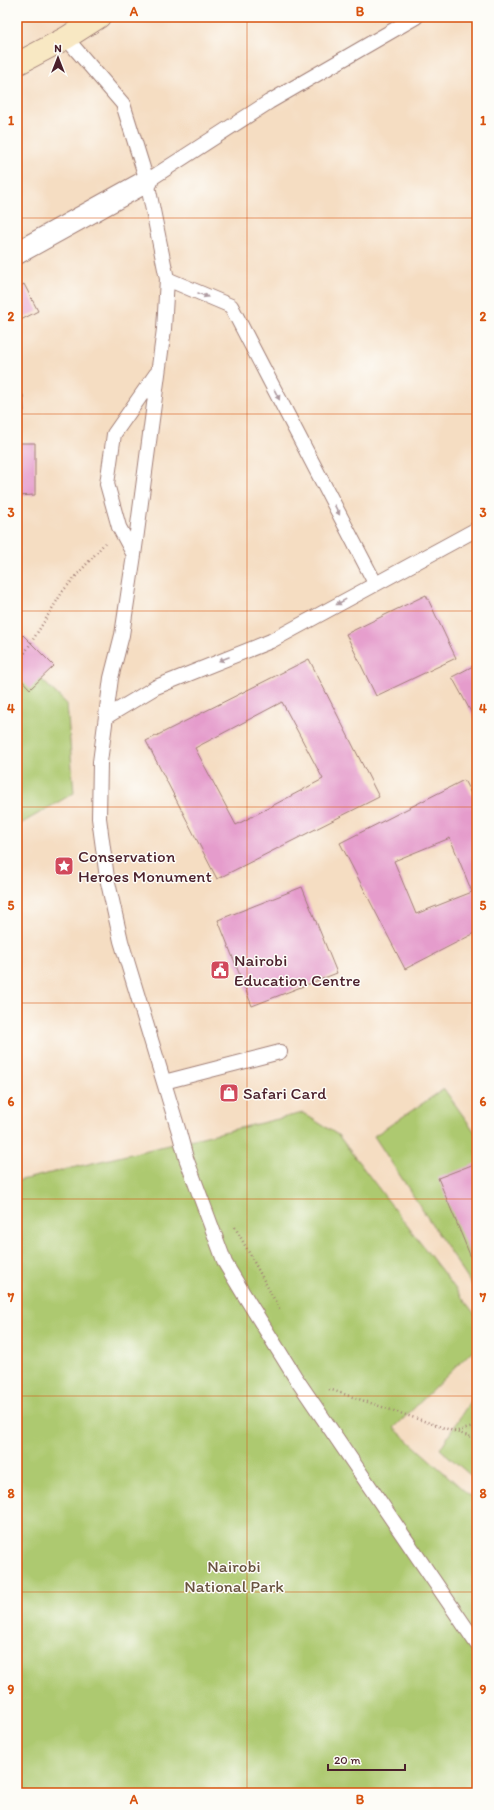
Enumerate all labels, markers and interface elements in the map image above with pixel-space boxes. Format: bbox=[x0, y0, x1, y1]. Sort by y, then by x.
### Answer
text: A bbox=[129, 4, 139, 19]
text: B bbox=[356, 4, 365, 19]
north arrow bbox=[38, 38, 78, 78]
text: N bbox=[54, 42, 62, 55]
text: 1 bbox=[8, 113, 14, 128]
text: 1 bbox=[480, 113, 486, 128]
one-way arrow bbox=[197, 292, 209, 298]
text: 2 bbox=[8, 309, 15, 324]
text: 2 bbox=[480, 309, 487, 324]
one-way arrow bbox=[274, 389, 280, 400]
one-way arrow bbox=[334, 504, 340, 516]
text: 3 bbox=[7, 505, 15, 520]
text: 3 bbox=[479, 505, 487, 520]
one-way arrow bbox=[335, 599, 347, 605]
one-way arrow bbox=[219, 656, 230, 662]
text: 4 bbox=[7, 701, 15, 716]
text: 4 bbox=[479, 701, 487, 716]
place label: Conservation Heroes Monument bbox=[78, 846, 212, 886]
place icon: Conservation Heroes Monument bbox=[53, 855, 75, 877]
text: 5 bbox=[8, 898, 15, 913]
text: 5 bbox=[480, 898, 487, 913]
place label: Nairobi Education Centre bbox=[234, 950, 361, 990]
public building icon: Nairobi Education Centre bbox=[209, 959, 231, 981]
shop icon: Safari Card bbox=[218, 1082, 240, 1104]
place label: Safari Card bbox=[243, 1083, 327, 1103]
text: 6 bbox=[8, 1094, 15, 1109]
text: 6 bbox=[480, 1094, 487, 1109]
text: 7 bbox=[7, 1290, 15, 1305]
text: 7 bbox=[479, 1290, 487, 1305]
text: 8 bbox=[7, 1486, 15, 1501]
text: 8 bbox=[479, 1486, 487, 1501]
park label: Nairobi National Park bbox=[184, 1556, 284, 1596]
text: 9 bbox=[8, 1682, 15, 1697]
text: 9 bbox=[480, 1682, 487, 1697]
scale bar bbox=[328, 1746, 405, 1772]
text: 20 m bbox=[334, 1753, 361, 1767]
text: A bbox=[129, 1792, 139, 1807]
text: B bbox=[356, 1792, 365, 1807]

